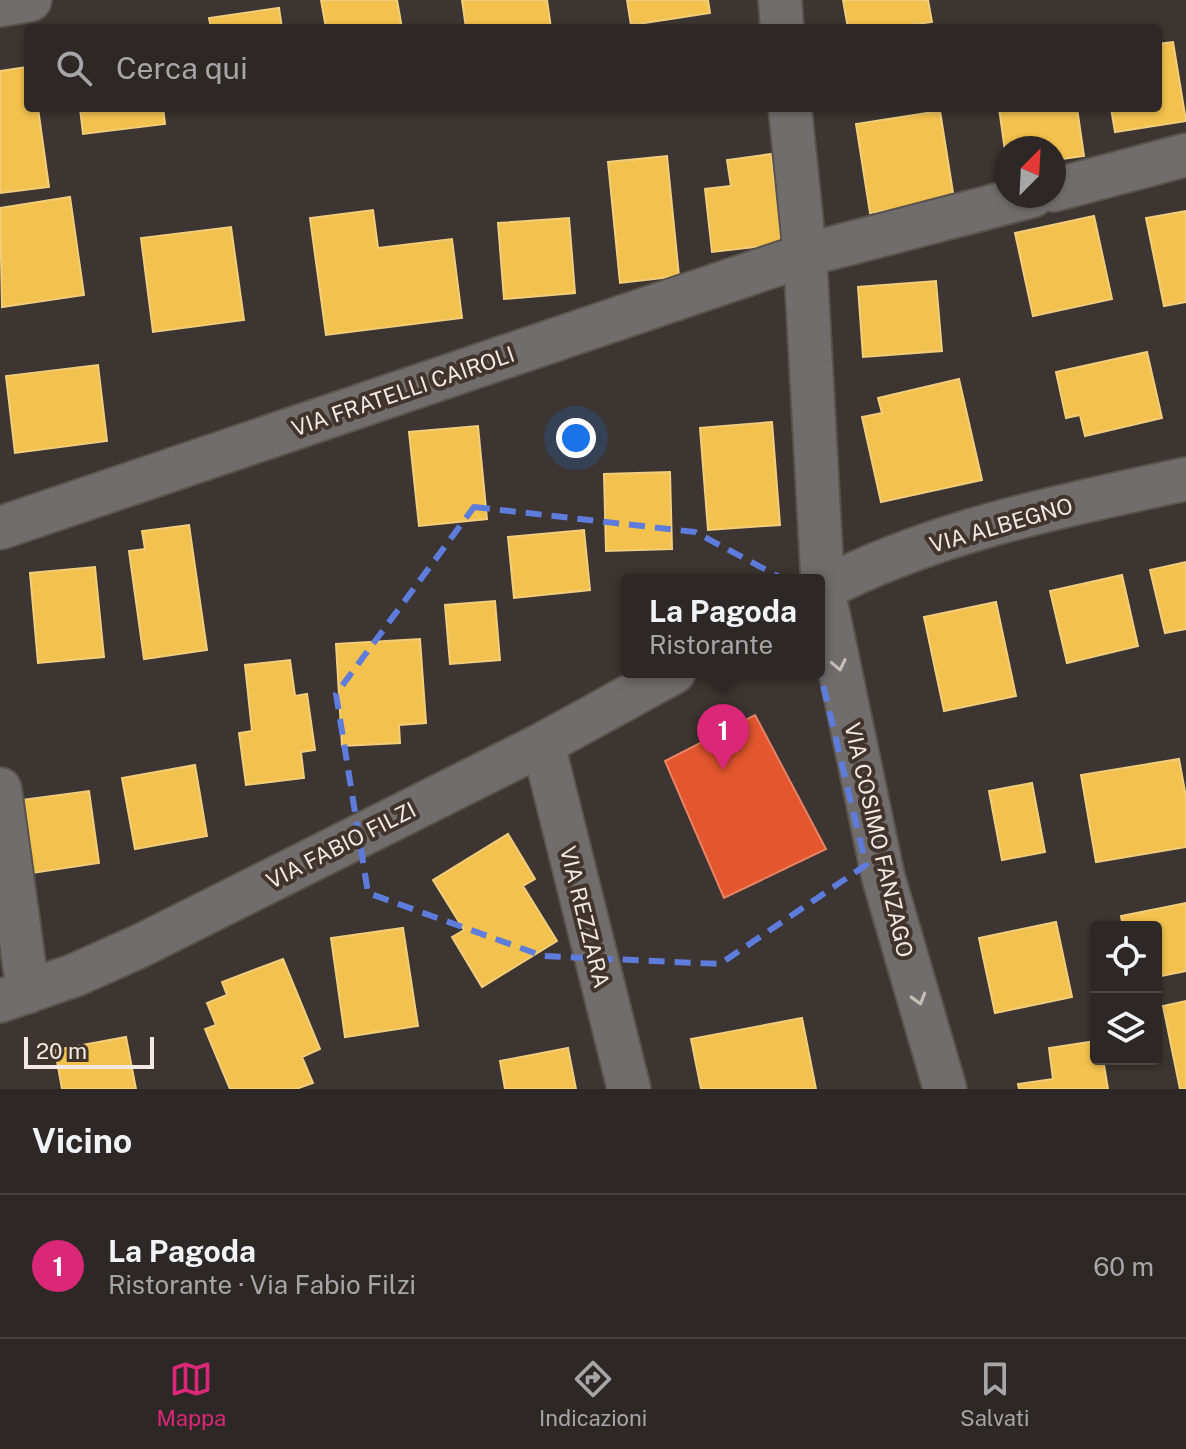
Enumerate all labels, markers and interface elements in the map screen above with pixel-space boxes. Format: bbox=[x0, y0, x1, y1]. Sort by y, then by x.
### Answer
search box bbox=[24, 24, 1162, 112]
icon: search bbox=[52, 46, 96, 90]
text: Cerca qui bbox=[116, 50, 248, 86]
north arrow bbox=[994, 136, 1066, 208]
street label: VIA FRATELLI CAIROLI bbox=[288, 341, 518, 441]
your location bbox=[556, 418, 596, 458]
street label: VIA ALBEGNO bbox=[926, 492, 1076, 558]
popup bbox=[621, 574, 825, 678]
text: La Pagoda bbox=[649, 593, 797, 629]
text: Ristorante bbox=[649, 629, 773, 660]
one-way arrow bbox=[829, 658, 846, 672]
pin: 1 bbox=[697, 704, 749, 770]
street label: VIA COSIMO FANZAGO bbox=[839, 720, 919, 960]
street label: VIA FABIO FILZI bbox=[262, 796, 420, 894]
street label: VIA REZZARA bbox=[555, 843, 615, 991]
map controls bbox=[1090, 921, 1162, 1065]
button: locate bbox=[1090, 921, 1162, 993]
one-way arrow bbox=[910, 992, 926, 1006]
button: layers bbox=[1090, 993, 1162, 1065]
scale bar bbox=[24, 1033, 154, 1069]
text: 20 m bbox=[36, 1038, 87, 1064]
text: Vicino bbox=[32, 1121, 132, 1161]
text: La Pagoda bbox=[108, 1233, 256, 1269]
text: 1 bbox=[52, 1251, 64, 1282]
text: 60 m bbox=[1093, 1251, 1154, 1282]
text: Ristorante · Via Fabio Filzi bbox=[108, 1269, 416, 1300]
tab: Mappa bbox=[156, 1357, 226, 1431]
tab: Indicazioni bbox=[539, 1357, 647, 1431]
tab: Salvati bbox=[960, 1357, 1030, 1431]

